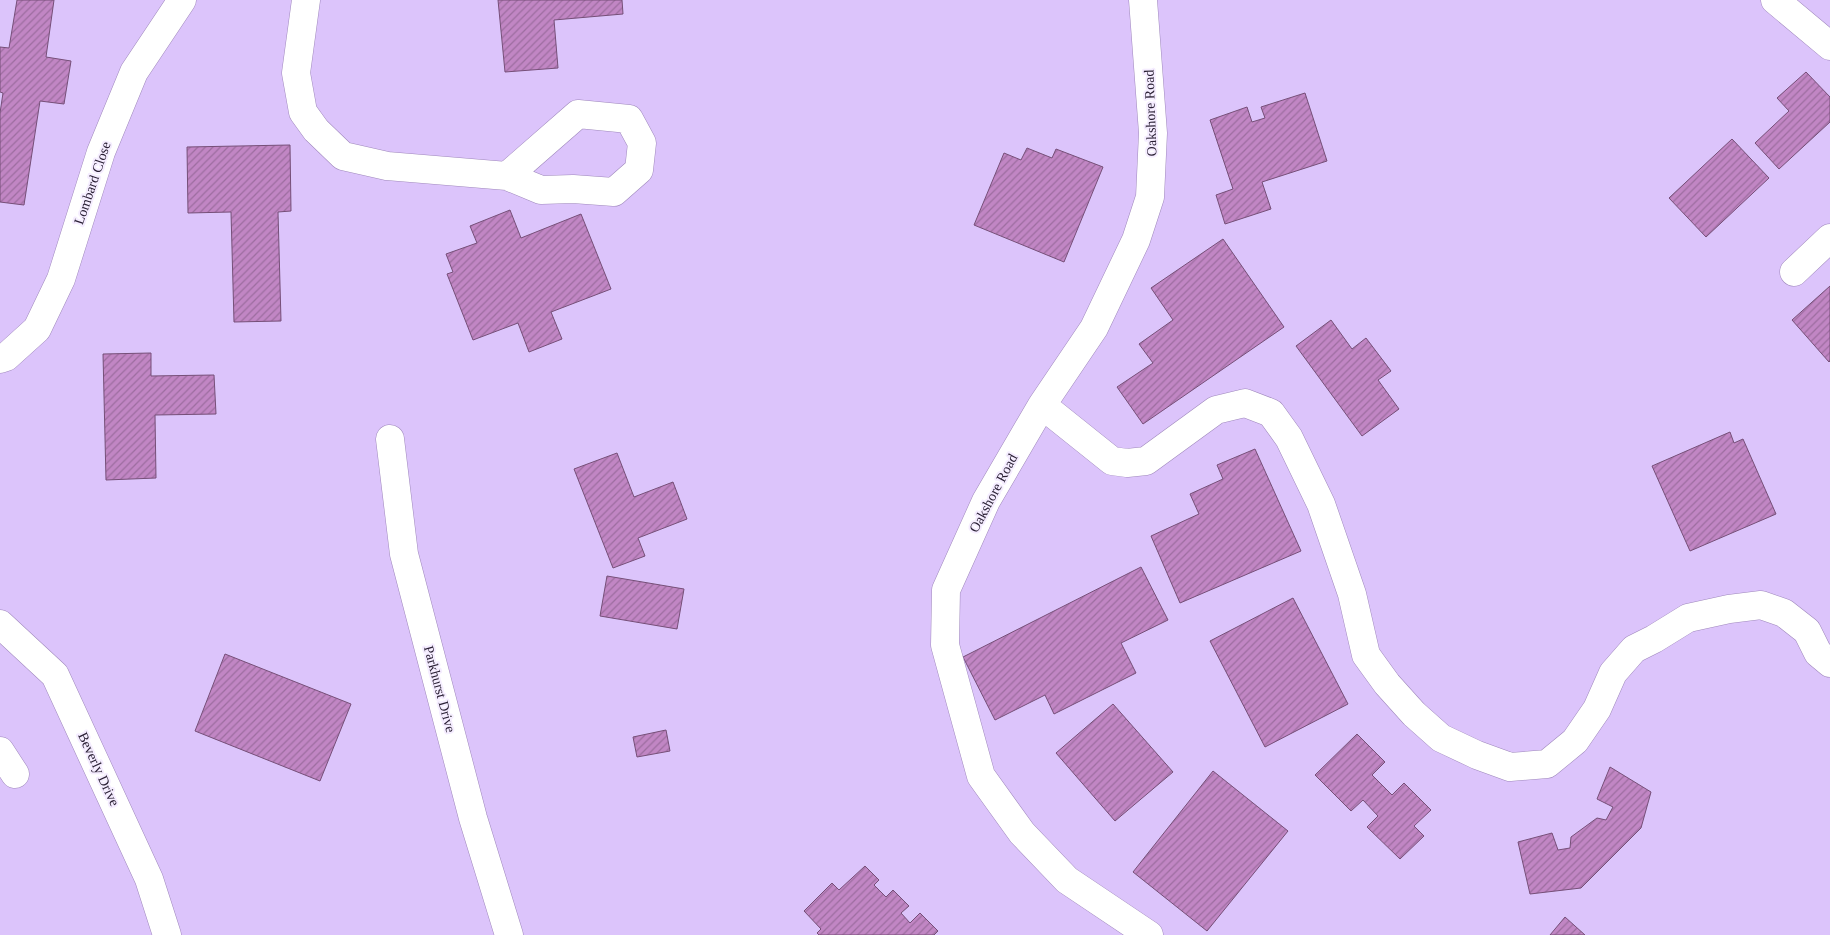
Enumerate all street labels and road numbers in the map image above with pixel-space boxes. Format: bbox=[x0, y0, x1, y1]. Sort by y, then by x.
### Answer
street label: Oakshore Road bbox=[1141, 69, 1160, 157]
street label: Lombard Close bbox=[71, 140, 114, 227]
street label: Oakshore Road bbox=[966, 451, 1020, 535]
street label: Parkhurst Drive bbox=[421, 644, 458, 734]
street label: Beverly Drive bbox=[75, 730, 122, 808]

